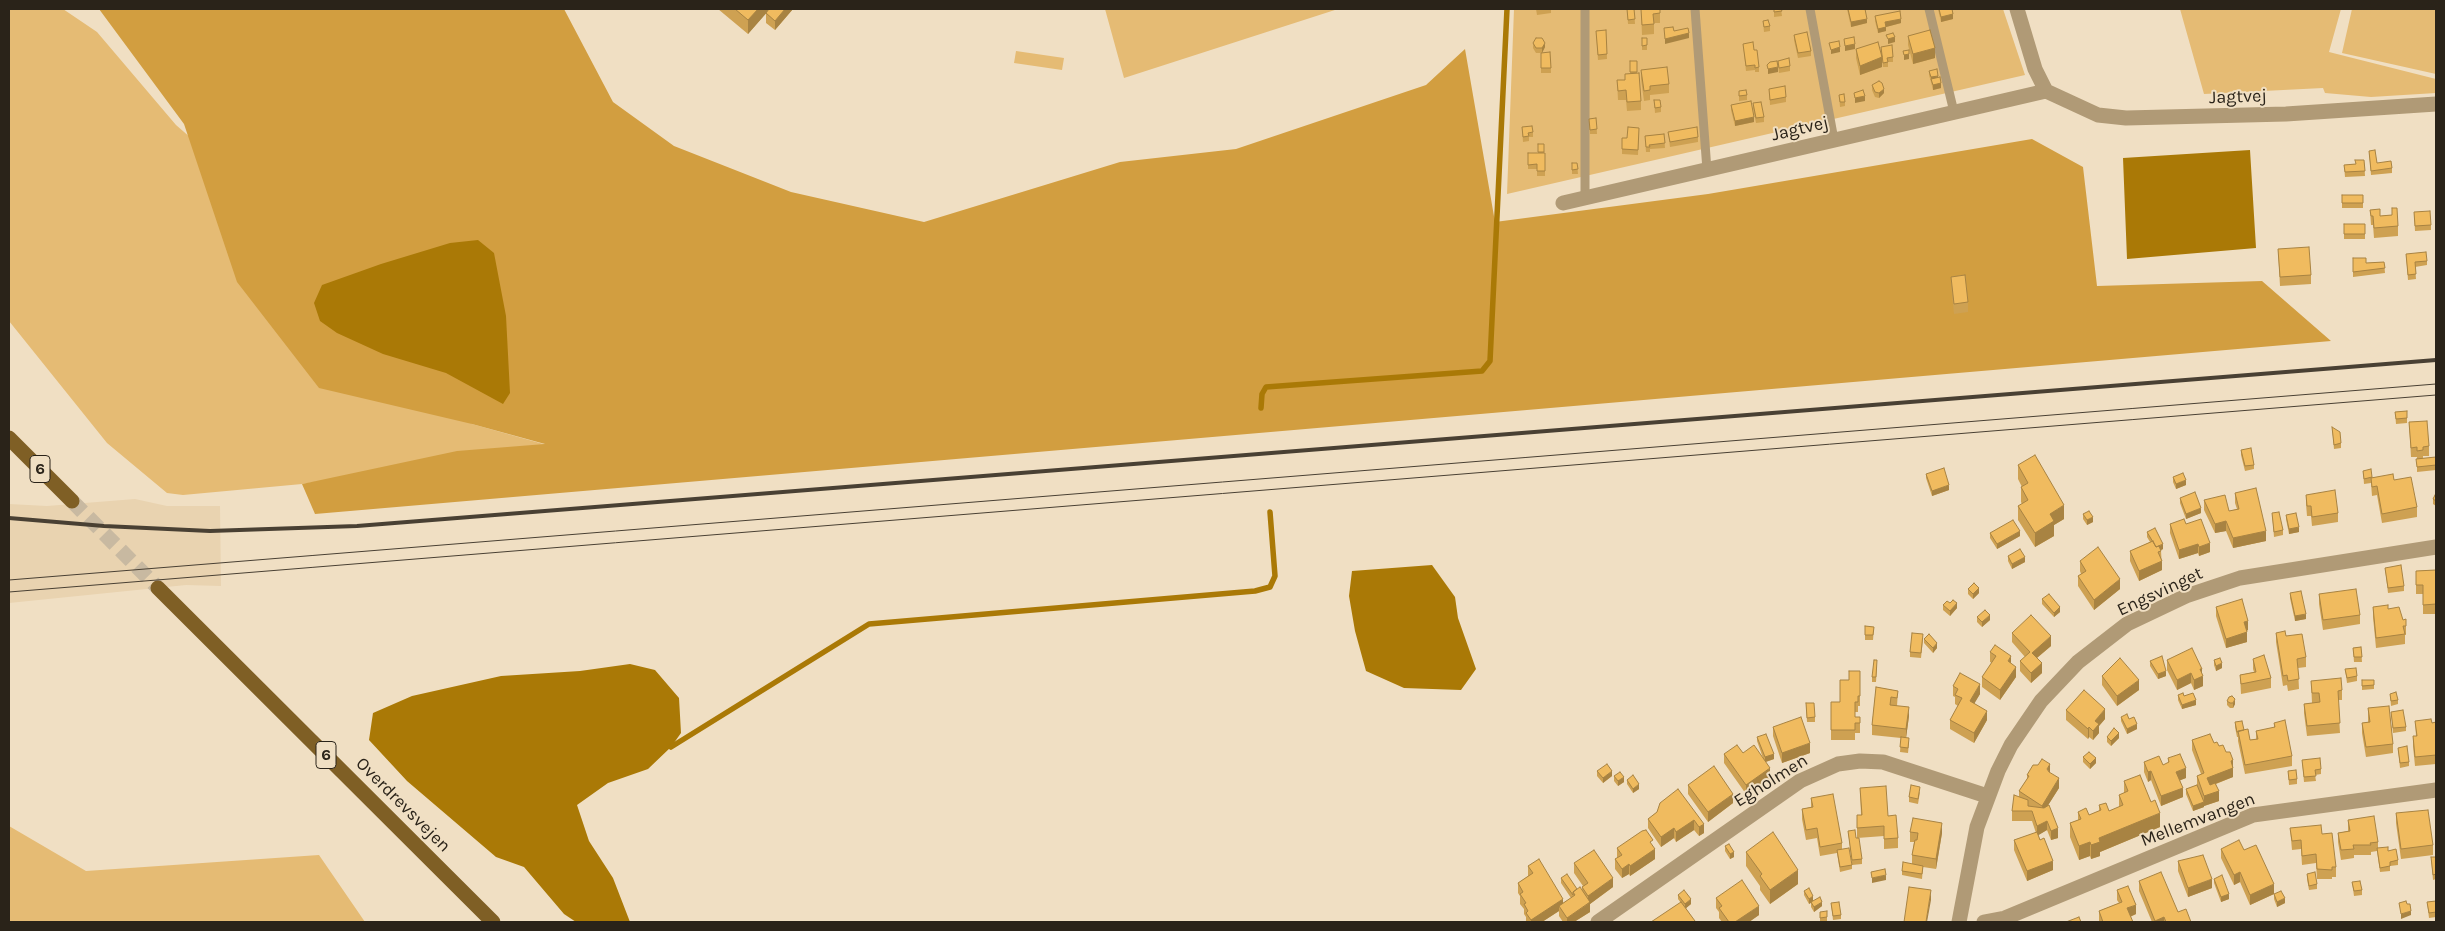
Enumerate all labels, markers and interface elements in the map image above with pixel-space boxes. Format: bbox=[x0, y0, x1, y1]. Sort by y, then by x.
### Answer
street label: Jagtvej bbox=[2209, 85, 2267, 109]
street label: Jagtvej bbox=[1769, 112, 1831, 146]
road number: 6 bbox=[30, 456, 50, 482]
street label: Engsvinget bbox=[2114, 563, 2206, 621]
road number: 6 bbox=[316, 742, 336, 768]
street label: Egholmen bbox=[1730, 750, 1812, 812]
street label: Overdrevsvejen bbox=[351, 753, 455, 857]
street label: Mellemvangen bbox=[2138, 788, 2258, 852]

